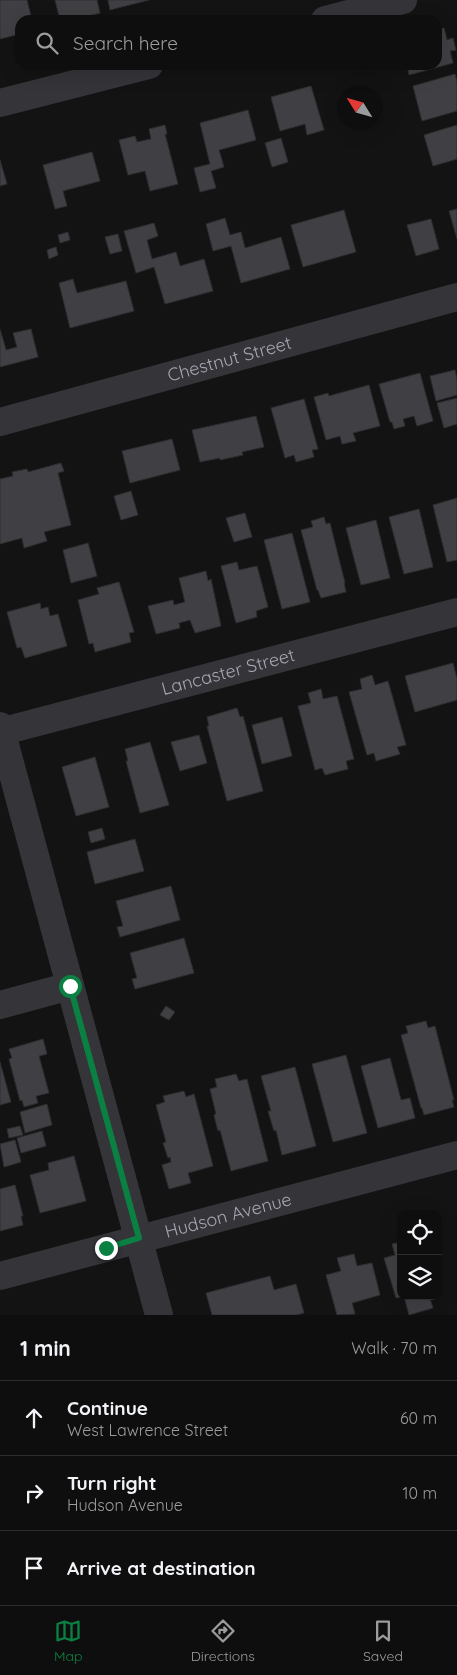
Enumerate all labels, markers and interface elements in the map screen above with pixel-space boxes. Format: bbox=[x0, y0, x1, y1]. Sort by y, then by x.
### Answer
search box bbox=[15, 15, 442, 70]
icon: search bbox=[33, 29, 61, 57]
text: Search here bbox=[73, 31, 178, 55]
north arrow bbox=[337, 85, 382, 130]
street label: Chestnut Street bbox=[165, 331, 294, 387]
street label: Lancaster Street bbox=[159, 643, 297, 700]
route start bbox=[59, 975, 82, 998]
street label: Hudson Avenue bbox=[162, 1187, 294, 1243]
map controls bbox=[397, 1210, 442, 1300]
button: locate bbox=[397, 1210, 442, 1255]
route end bbox=[95, 1237, 118, 1260]
button: layers bbox=[397, 1255, 442, 1300]
text: 1 min bbox=[20, 1335, 71, 1361]
text: Walk · 70 m bbox=[351, 1338, 437, 1358]
text: Continue bbox=[67, 1396, 148, 1420]
icon: ahead bbox=[20, 1404, 48, 1432]
text: 60 m bbox=[400, 1408, 437, 1428]
text: West Lawrence Street bbox=[67, 1420, 228, 1440]
text: Turn right bbox=[67, 1471, 156, 1495]
icon: right bbox=[20, 1479, 48, 1507]
text: 10 m bbox=[403, 1483, 437, 1503]
text: Hudson Avenue bbox=[67, 1495, 183, 1515]
icon: arrive bbox=[20, 1554, 48, 1582]
text: Arrive at destination bbox=[67, 1556, 256, 1580]
tab: Map bbox=[54, 1617, 83, 1665]
tab: Directions bbox=[191, 1617, 255, 1665]
tab: Saved bbox=[363, 1617, 403, 1665]

